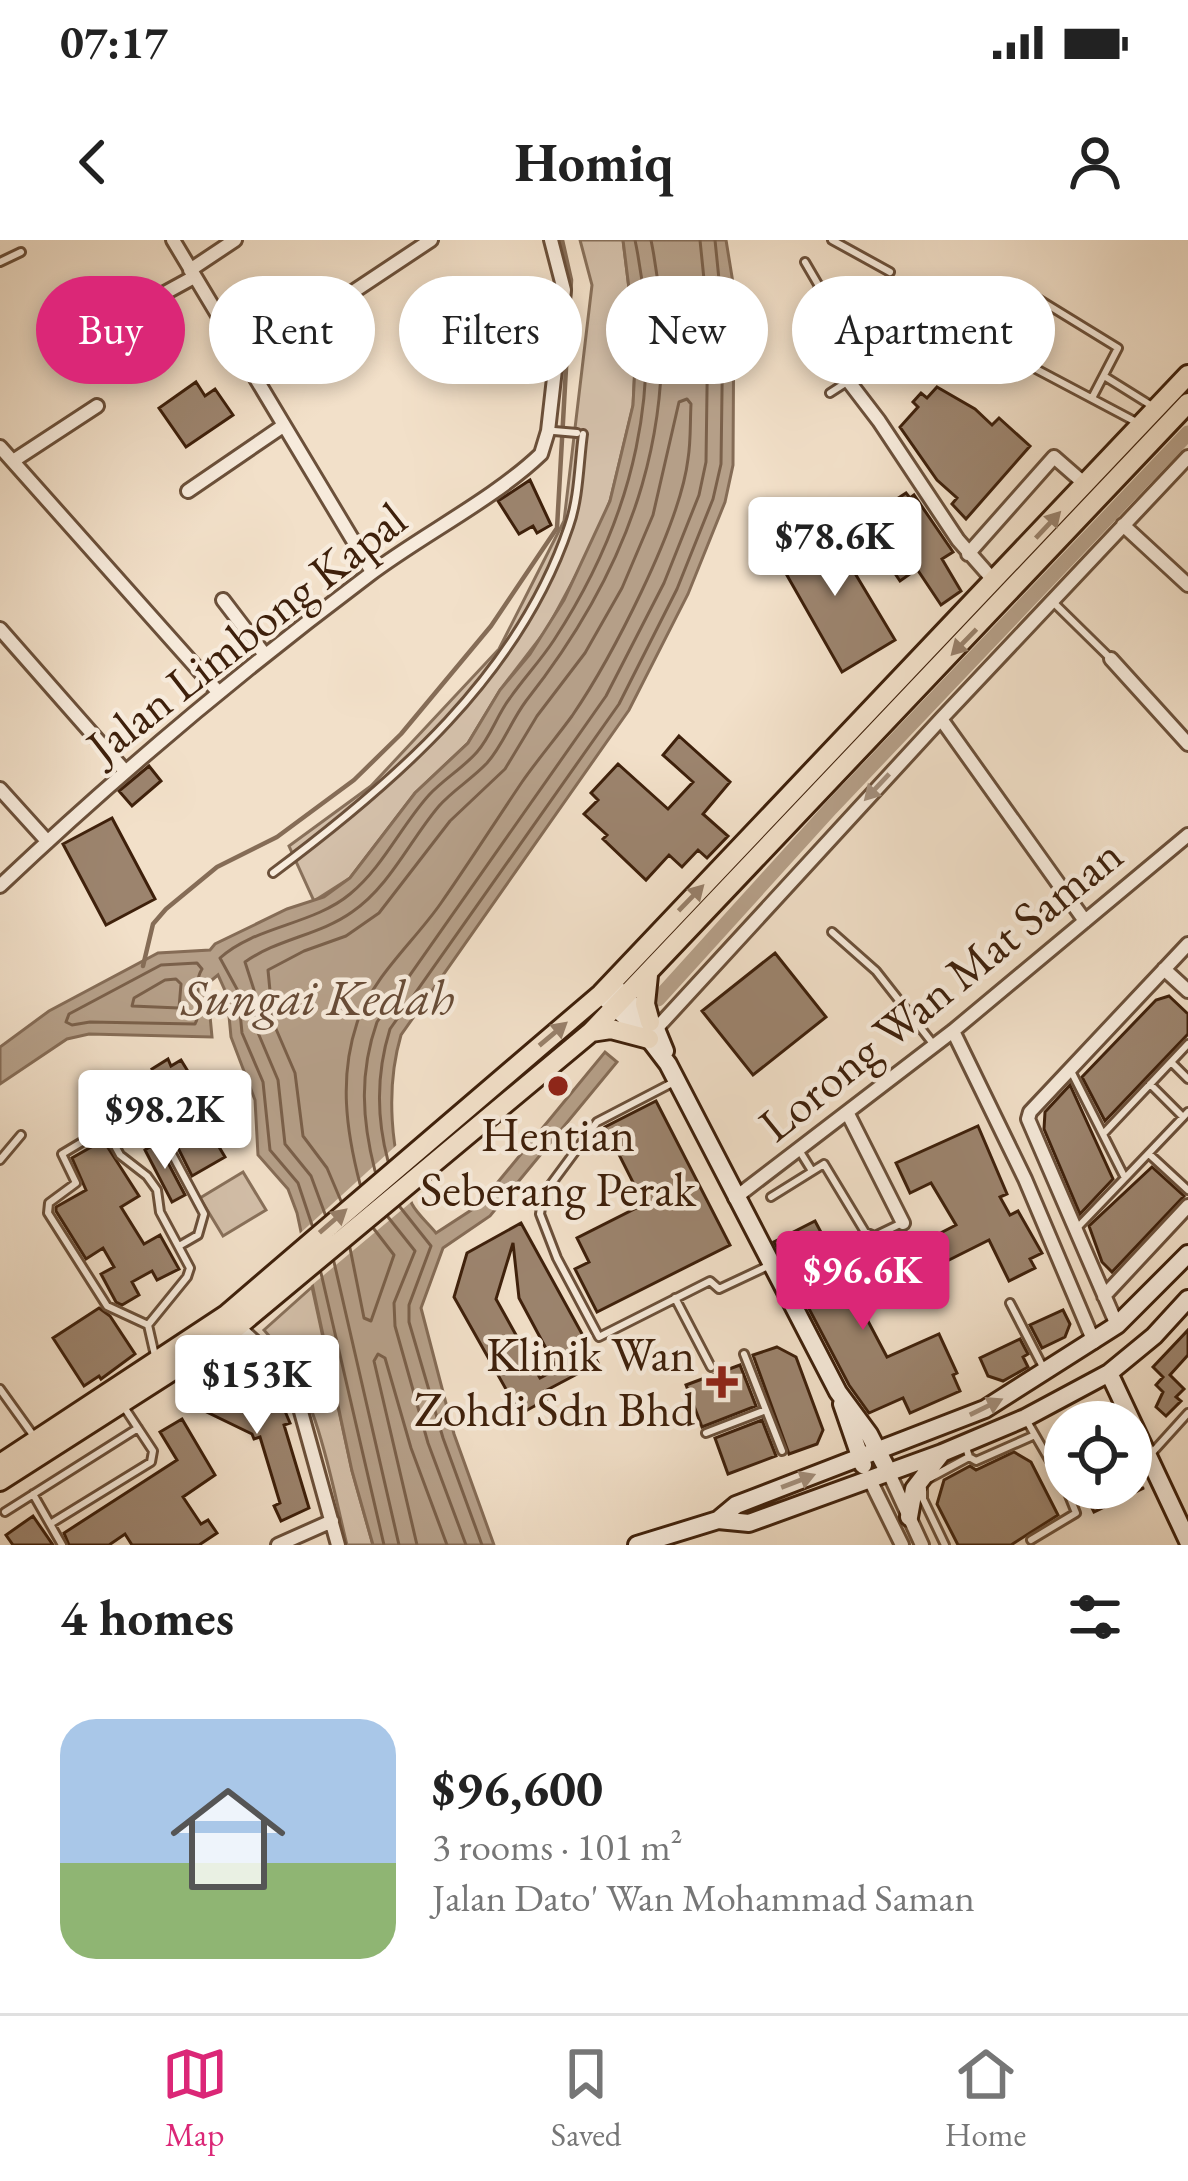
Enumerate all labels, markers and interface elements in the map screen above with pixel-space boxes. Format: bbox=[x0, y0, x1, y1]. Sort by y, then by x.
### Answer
text: 07:17 bbox=[60, 13, 168, 71]
text: Homiq bbox=[515, 127, 673, 197]
icon: back bbox=[60, 129, 126, 195]
icon: person bbox=[1062, 129, 1128, 195]
chip: Buy bbox=[36, 276, 185, 384]
chip: Rent bbox=[209, 276, 375, 384]
chip: Filters bbox=[399, 276, 582, 384]
chip: New bbox=[606, 276, 768, 384]
chip: Apartment bbox=[792, 276, 1055, 384]
street label: Jalan Limbong Kapal bbox=[70, 488, 418, 779]
pin: $78.6K bbox=[737, 497, 933, 599]
text: $78.6K bbox=[775, 510, 895, 561]
one-way arrow bbox=[1034, 511, 1061, 540]
one-way arrow bbox=[951, 627, 979, 656]
one-way arrow bbox=[864, 772, 892, 801]
street label: Lorong Wan Mat Saman bbox=[746, 823, 1134, 1155]
one-way arrow bbox=[677, 884, 705, 913]
water label: Sungai Kedah bbox=[180, 964, 455, 1030]
one-way arrow bbox=[537, 1022, 568, 1047]
pin: $98.2K bbox=[67, 1070, 263, 1172]
marker: Hentian Seberang Perak bbox=[545, 1073, 571, 1099]
text: $98.2K bbox=[105, 1083, 225, 1134]
place label: Hentian Seberang Perak bbox=[420, 1103, 696, 1220]
one-way arrow bbox=[318, 1208, 348, 1235]
pin: $96.6K bbox=[765, 1231, 961, 1333]
text: $96.6K bbox=[803, 1244, 923, 1295]
place label: Klinik Wan Zohdi Sdn Bhd bbox=[414, 1323, 696, 1440]
pin: $153K bbox=[173, 1335, 341, 1437]
text: $153K bbox=[202, 1348, 312, 1399]
marker: Klinik Wan Zohdi Sdn Bhd bbox=[706, 1366, 738, 1398]
one-way arrow bbox=[969, 1397, 1003, 1417]
map controls bbox=[1044, 1401, 1152, 1509]
button: locate bbox=[1044, 1401, 1152, 1509]
one-way arrow bbox=[780, 1471, 816, 1490]
text: 4 homes bbox=[60, 1584, 234, 1650]
icon: filters bbox=[1062, 1584, 1128, 1650]
text: $96,600 bbox=[432, 1755, 603, 1821]
icon: home bbox=[156, 1767, 300, 1911]
text: 3 rooms · 101 m² bbox=[432, 1821, 683, 1872]
text: Jalan Dato' Wan Mohammad Saman bbox=[432, 1872, 975, 1923]
tab: Map bbox=[162, 2041, 228, 2156]
tab: Saved bbox=[551, 2041, 622, 2156]
tab: Home bbox=[945, 2041, 1026, 2156]

